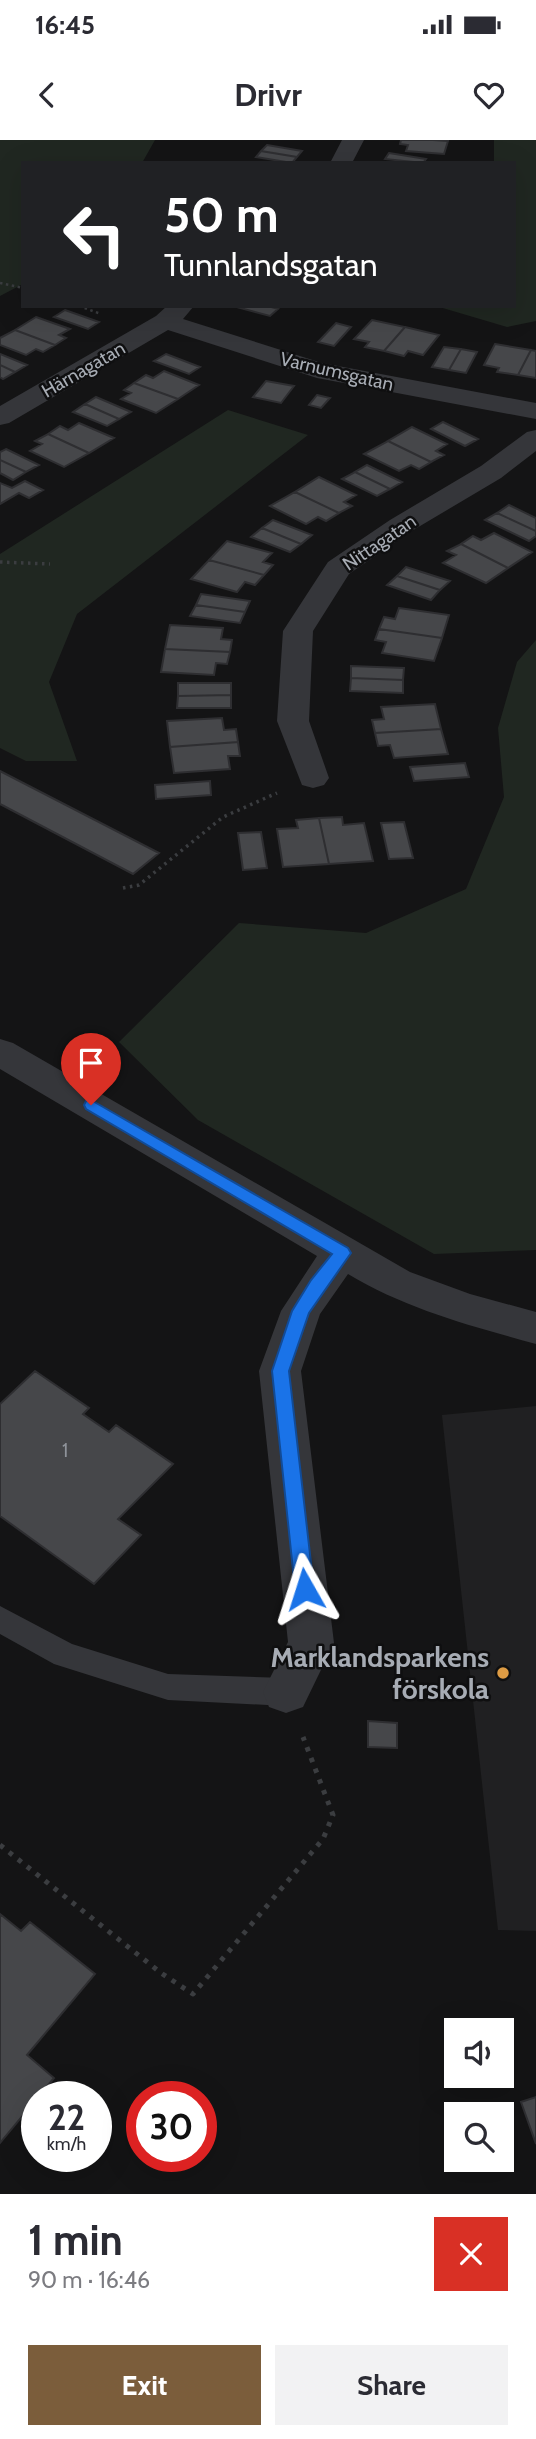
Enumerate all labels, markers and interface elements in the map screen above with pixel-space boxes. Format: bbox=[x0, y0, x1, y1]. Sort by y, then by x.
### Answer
text: 16:45 bbox=[35, 9, 95, 41]
text: Drivr bbox=[234, 75, 302, 114]
icon: back bbox=[28, 76, 66, 114]
icon: heart bbox=[470, 76, 508, 114]
text: 50 m bbox=[164, 185, 279, 244]
icon: left bbox=[49, 189, 140, 280]
text: Tunnlandsgatan bbox=[164, 245, 378, 284]
street label: Härnagatan bbox=[37, 336, 129, 403]
street label: Varnumsgatan bbox=[278, 347, 396, 396]
street label: Nittagatan bbox=[338, 509, 420, 575]
pin bbox=[61, 1033, 121, 1105]
icon: arrive bbox=[72, 1044, 110, 1082]
house number: 1 bbox=[62, 1439, 68, 1462]
position arrow bbox=[268, 1552, 342, 1626]
place label: Marklandsparkens förskola bbox=[271, 1640, 489, 1706]
marker: Marklandsparkens förskola bbox=[495, 1665, 511, 1681]
map controls bbox=[444, 2018, 514, 2172]
button: sound bbox=[444, 2018, 514, 2088]
speed limit sign: 30 bbox=[126, 2081, 217, 2172]
text: 22 bbox=[48, 2096, 85, 2139]
button: search bbox=[444, 2102, 514, 2172]
text: km/h bbox=[47, 2133, 86, 2155]
text: 1 min bbox=[28, 2214, 123, 2266]
button: close bbox=[434, 2217, 508, 2291]
text: 90 m · 16:46 bbox=[28, 2266, 150, 2294]
button: Exit bbox=[28, 2345, 261, 2425]
button: Share bbox=[275, 2345, 508, 2425]

